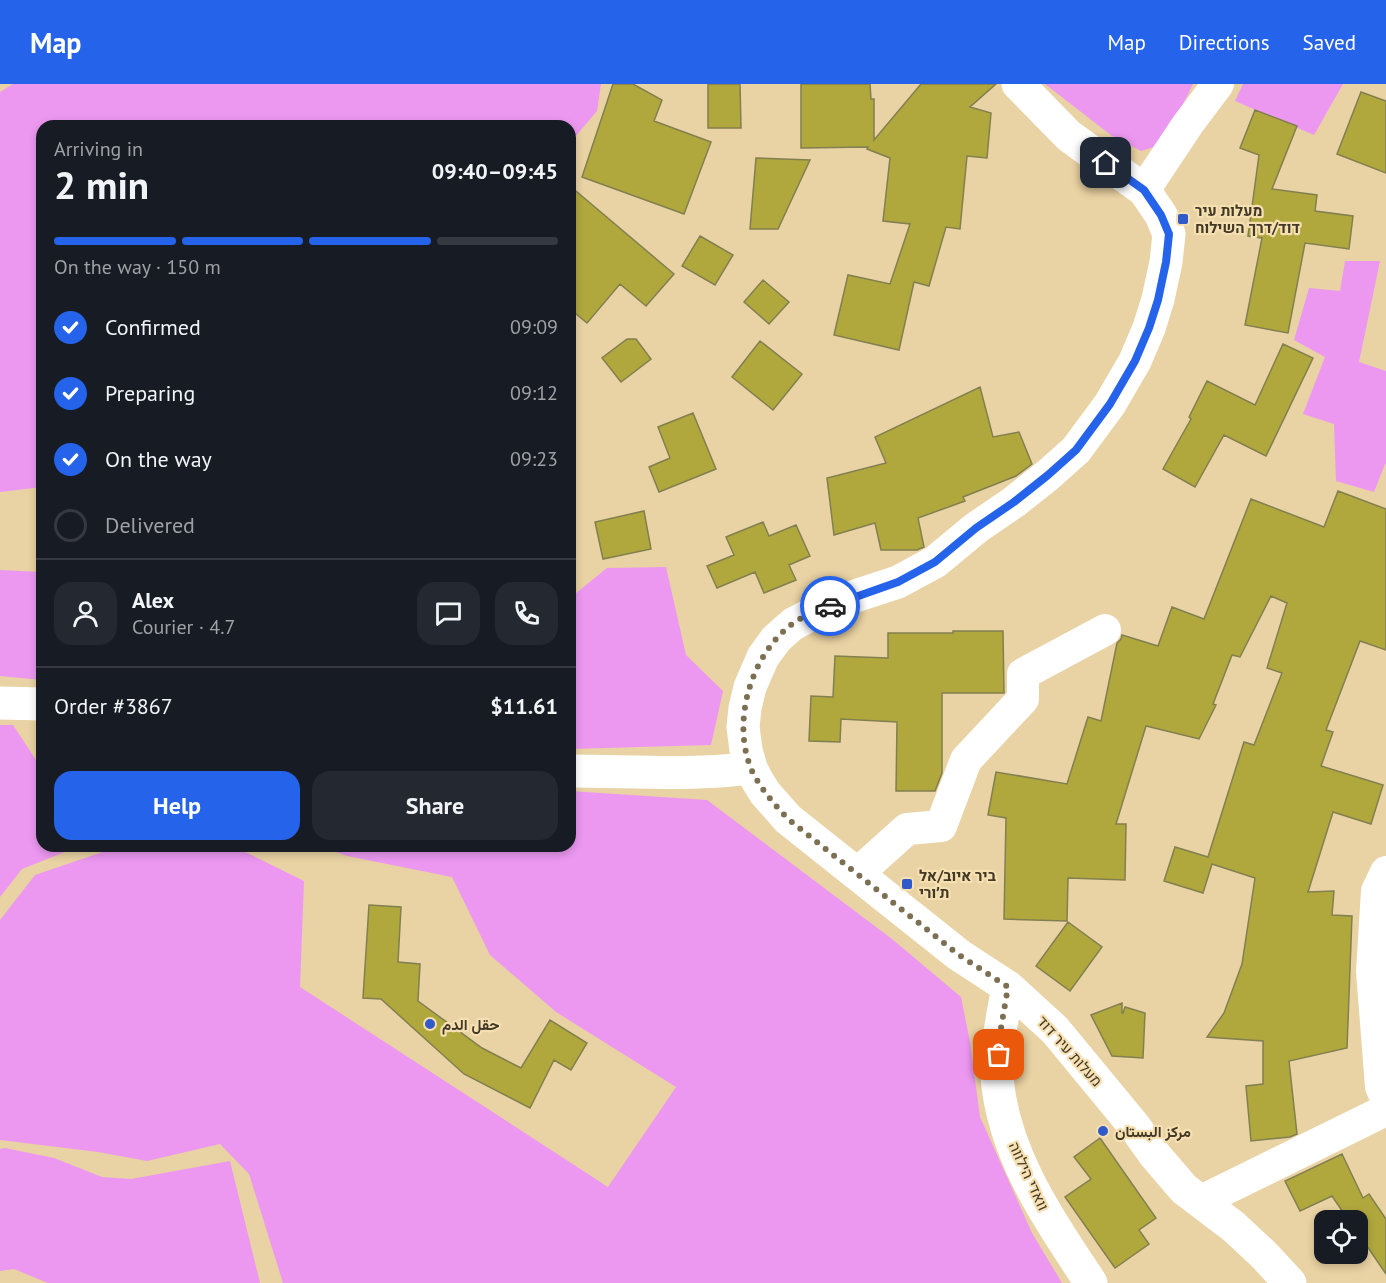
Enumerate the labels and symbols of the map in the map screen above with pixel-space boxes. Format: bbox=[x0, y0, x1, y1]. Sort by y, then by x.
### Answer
pin bbox=[1080, 137, 1131, 188]
place label: מעלות עיר דוד/דרך השילוח bbox=[1195, 201, 1300, 237]
marker: מעלות עיר דוד/דרך השילוח bbox=[1176, 212, 1190, 226]
courier bbox=[800, 576, 860, 636]
place label: ביר איוב/אל ת׳ורי bbox=[919, 866, 996, 902]
marker: ביר איוב/אל ת׳ורי bbox=[900, 877, 914, 891]
street label: מעלות עיר דוד bbox=[1033, 1012, 1107, 1090]
place label: حقل الدم bbox=[442, 1015, 499, 1035]
marker: حقل الدم bbox=[423, 1017, 437, 1031]
pin bbox=[973, 1029, 1024, 1080]
place label: مركز البستان bbox=[1115, 1122, 1191, 1141]
marker: مركز البستان bbox=[1096, 1124, 1110, 1138]
street label: וואדי הילווה bbox=[1005, 1139, 1053, 1213]

